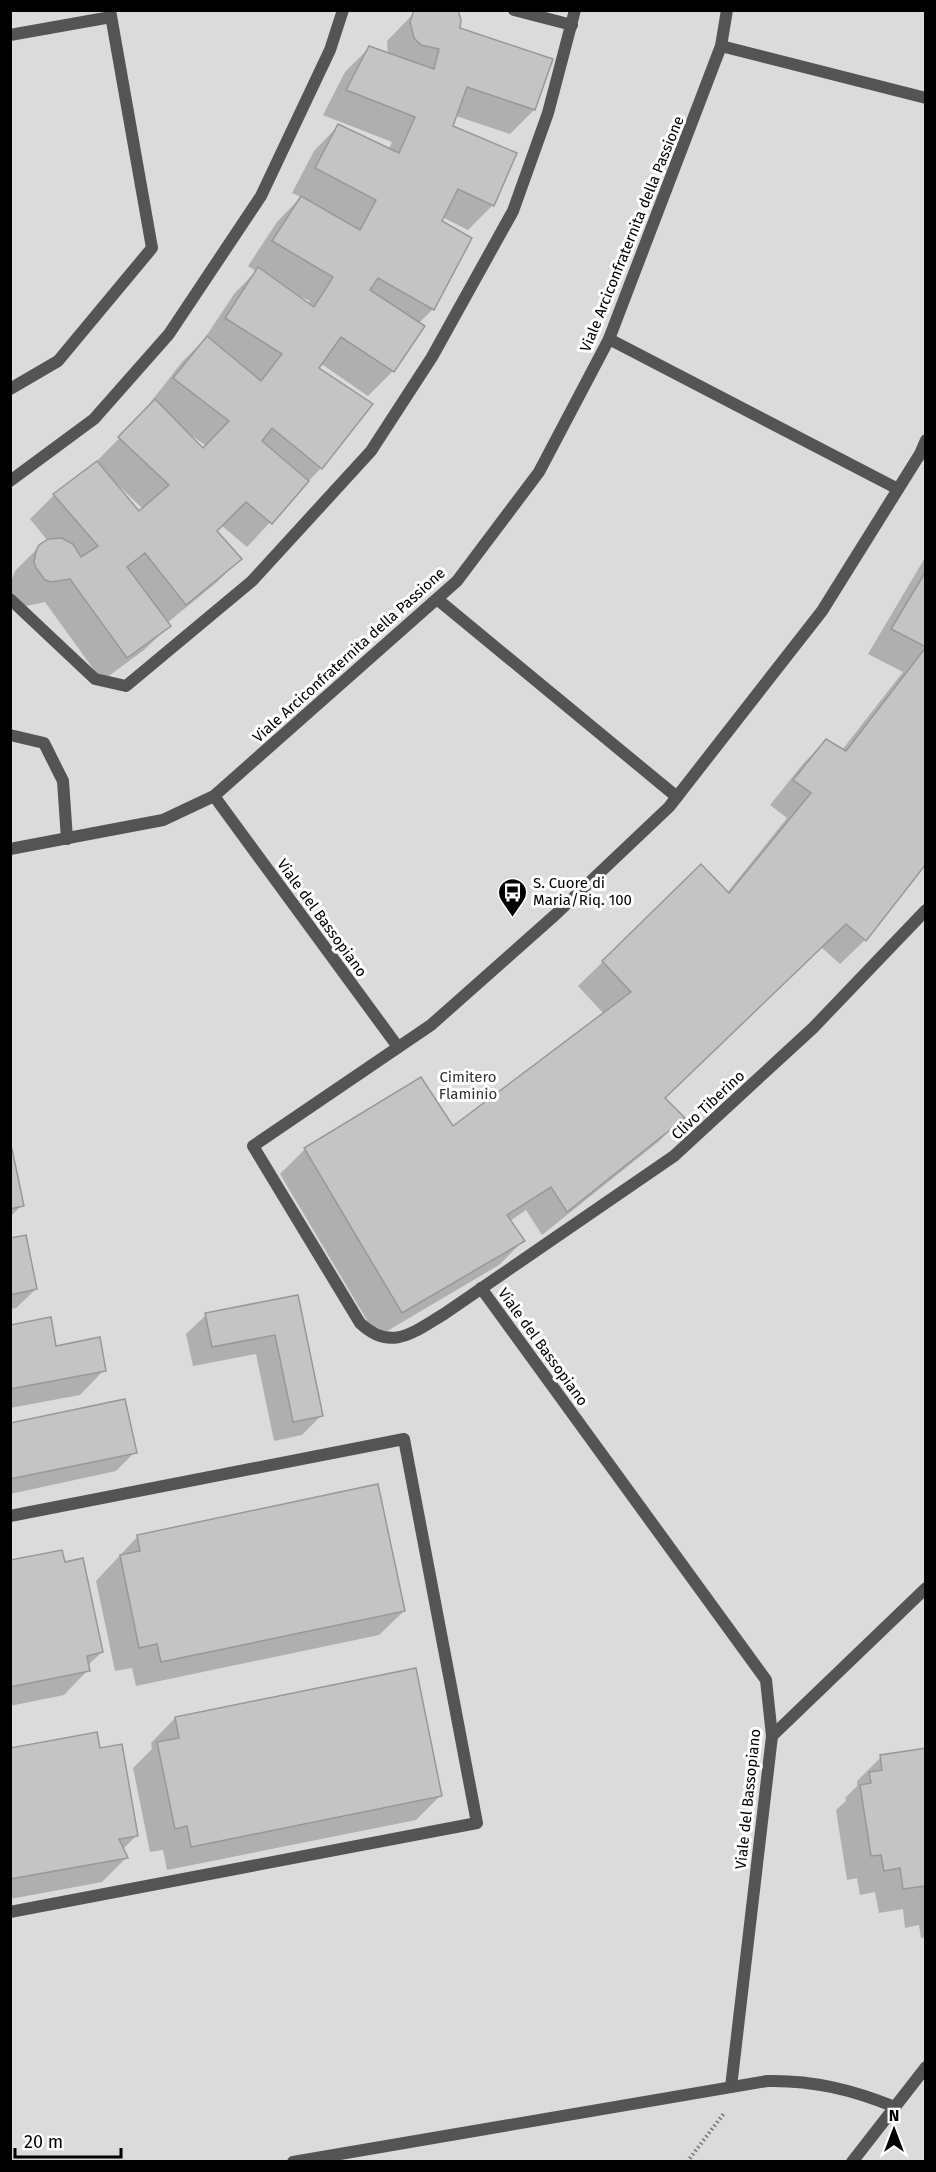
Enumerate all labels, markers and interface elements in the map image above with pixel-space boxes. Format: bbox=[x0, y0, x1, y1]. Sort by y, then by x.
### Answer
street label: Viale Arciconfraternita della Passione bbox=[576, 114, 688, 354]
street label: Viale Arciconfraternita della Passione bbox=[249, 564, 449, 746]
street label: Viale del Bassopiano bbox=[273, 856, 371, 980]
place label: S. Cuore di Maria/Riq. 100 bbox=[533, 874, 632, 909]
bus stop icon: S. Cuore di Maria/Riq. 100 bbox=[496, 876, 528, 918]
street label: Clivo Tiberino bbox=[668, 1067, 748, 1143]
park label: Cimitero Flaminio bbox=[439, 1068, 497, 1103]
street label: Viale del Bassopiano bbox=[494, 1285, 592, 1409]
street label: Viale del Bassopiano bbox=[732, 1728, 764, 1870]
north arrow bbox=[864, 2100, 924, 2160]
text: N bbox=[889, 2106, 899, 2125]
scale bar bbox=[15, 2121, 122, 2159]
text: 20 m bbox=[24, 2131, 63, 2153]

